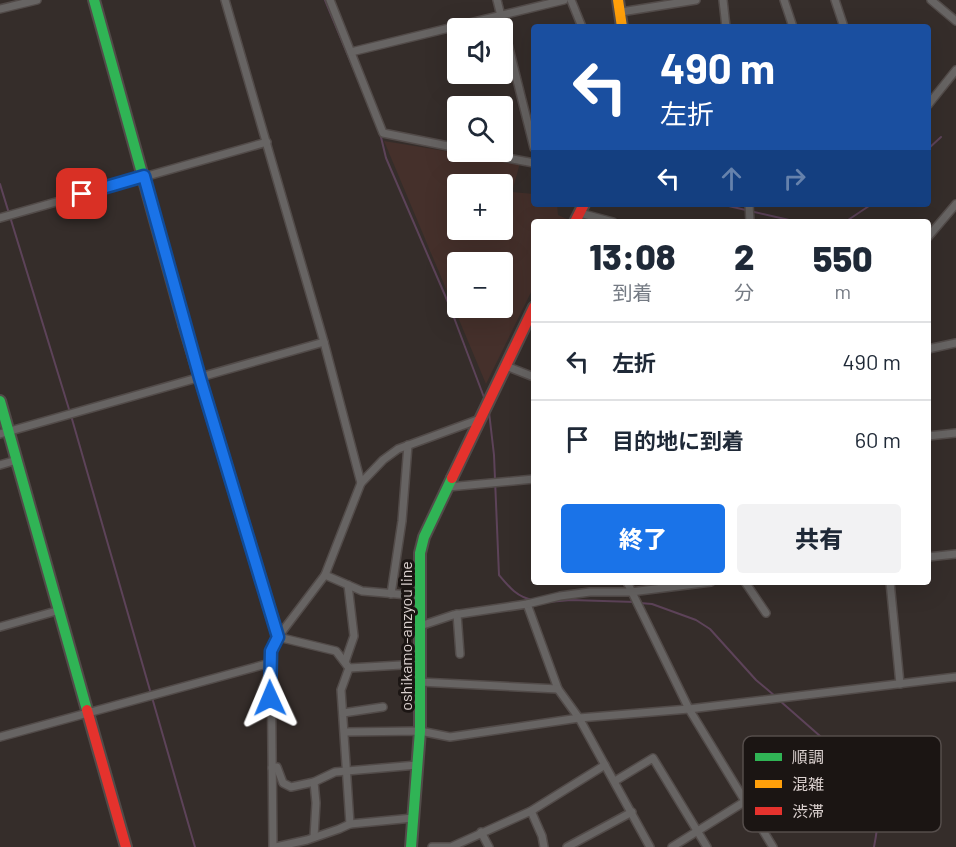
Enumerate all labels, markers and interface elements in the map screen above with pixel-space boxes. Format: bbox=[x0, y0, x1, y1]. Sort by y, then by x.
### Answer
map controls bbox=[447, 18, 513, 318]
button: sound bbox=[447, 18, 513, 84]
text: 490 m bbox=[660, 42, 775, 92]
icon: left bbox=[561, 48, 639, 126]
button: search bbox=[447, 96, 513, 162]
text: 左折 bbox=[660, 97, 714, 129]
icon: left bbox=[652, 162, 685, 195]
icon: ahead bbox=[715, 162, 748, 195]
icon: right bbox=[778, 162, 811, 195]
pin bbox=[56, 168, 107, 219]
button: + bbox=[447, 174, 513, 240]
icon: arrive bbox=[65, 177, 98, 210]
text: 13:08 bbox=[589, 234, 676, 277]
text: 2 bbox=[734, 234, 754, 277]
text: 550 bbox=[813, 236, 873, 279]
button: − bbox=[447, 252, 513, 318]
text: m bbox=[834, 279, 851, 303]
text: 到着 bbox=[612, 280, 652, 304]
text: 分 bbox=[734, 280, 754, 304]
icon: left bbox=[561, 345, 594, 378]
text: 490 m bbox=[842, 348, 901, 374]
text: 左折 bbox=[612, 349, 656, 375]
icon: arrive bbox=[561, 423, 594, 456]
text: 60 m bbox=[855, 426, 901, 452]
text: 目的地に到着 bbox=[612, 427, 744, 453]
button: 終了 bbox=[561, 504, 725, 573]
button: 共有 bbox=[737, 504, 901, 573]
street label: oshikamo-anzyou line bbox=[396, 561, 415, 711]
position arrow bbox=[238, 666, 302, 730]
legend bbox=[743, 736, 941, 832]
text: 順調 bbox=[792, 747, 824, 766]
text: 混雑 bbox=[792, 774, 824, 793]
text: 渋滞 bbox=[792, 801, 824, 820]

